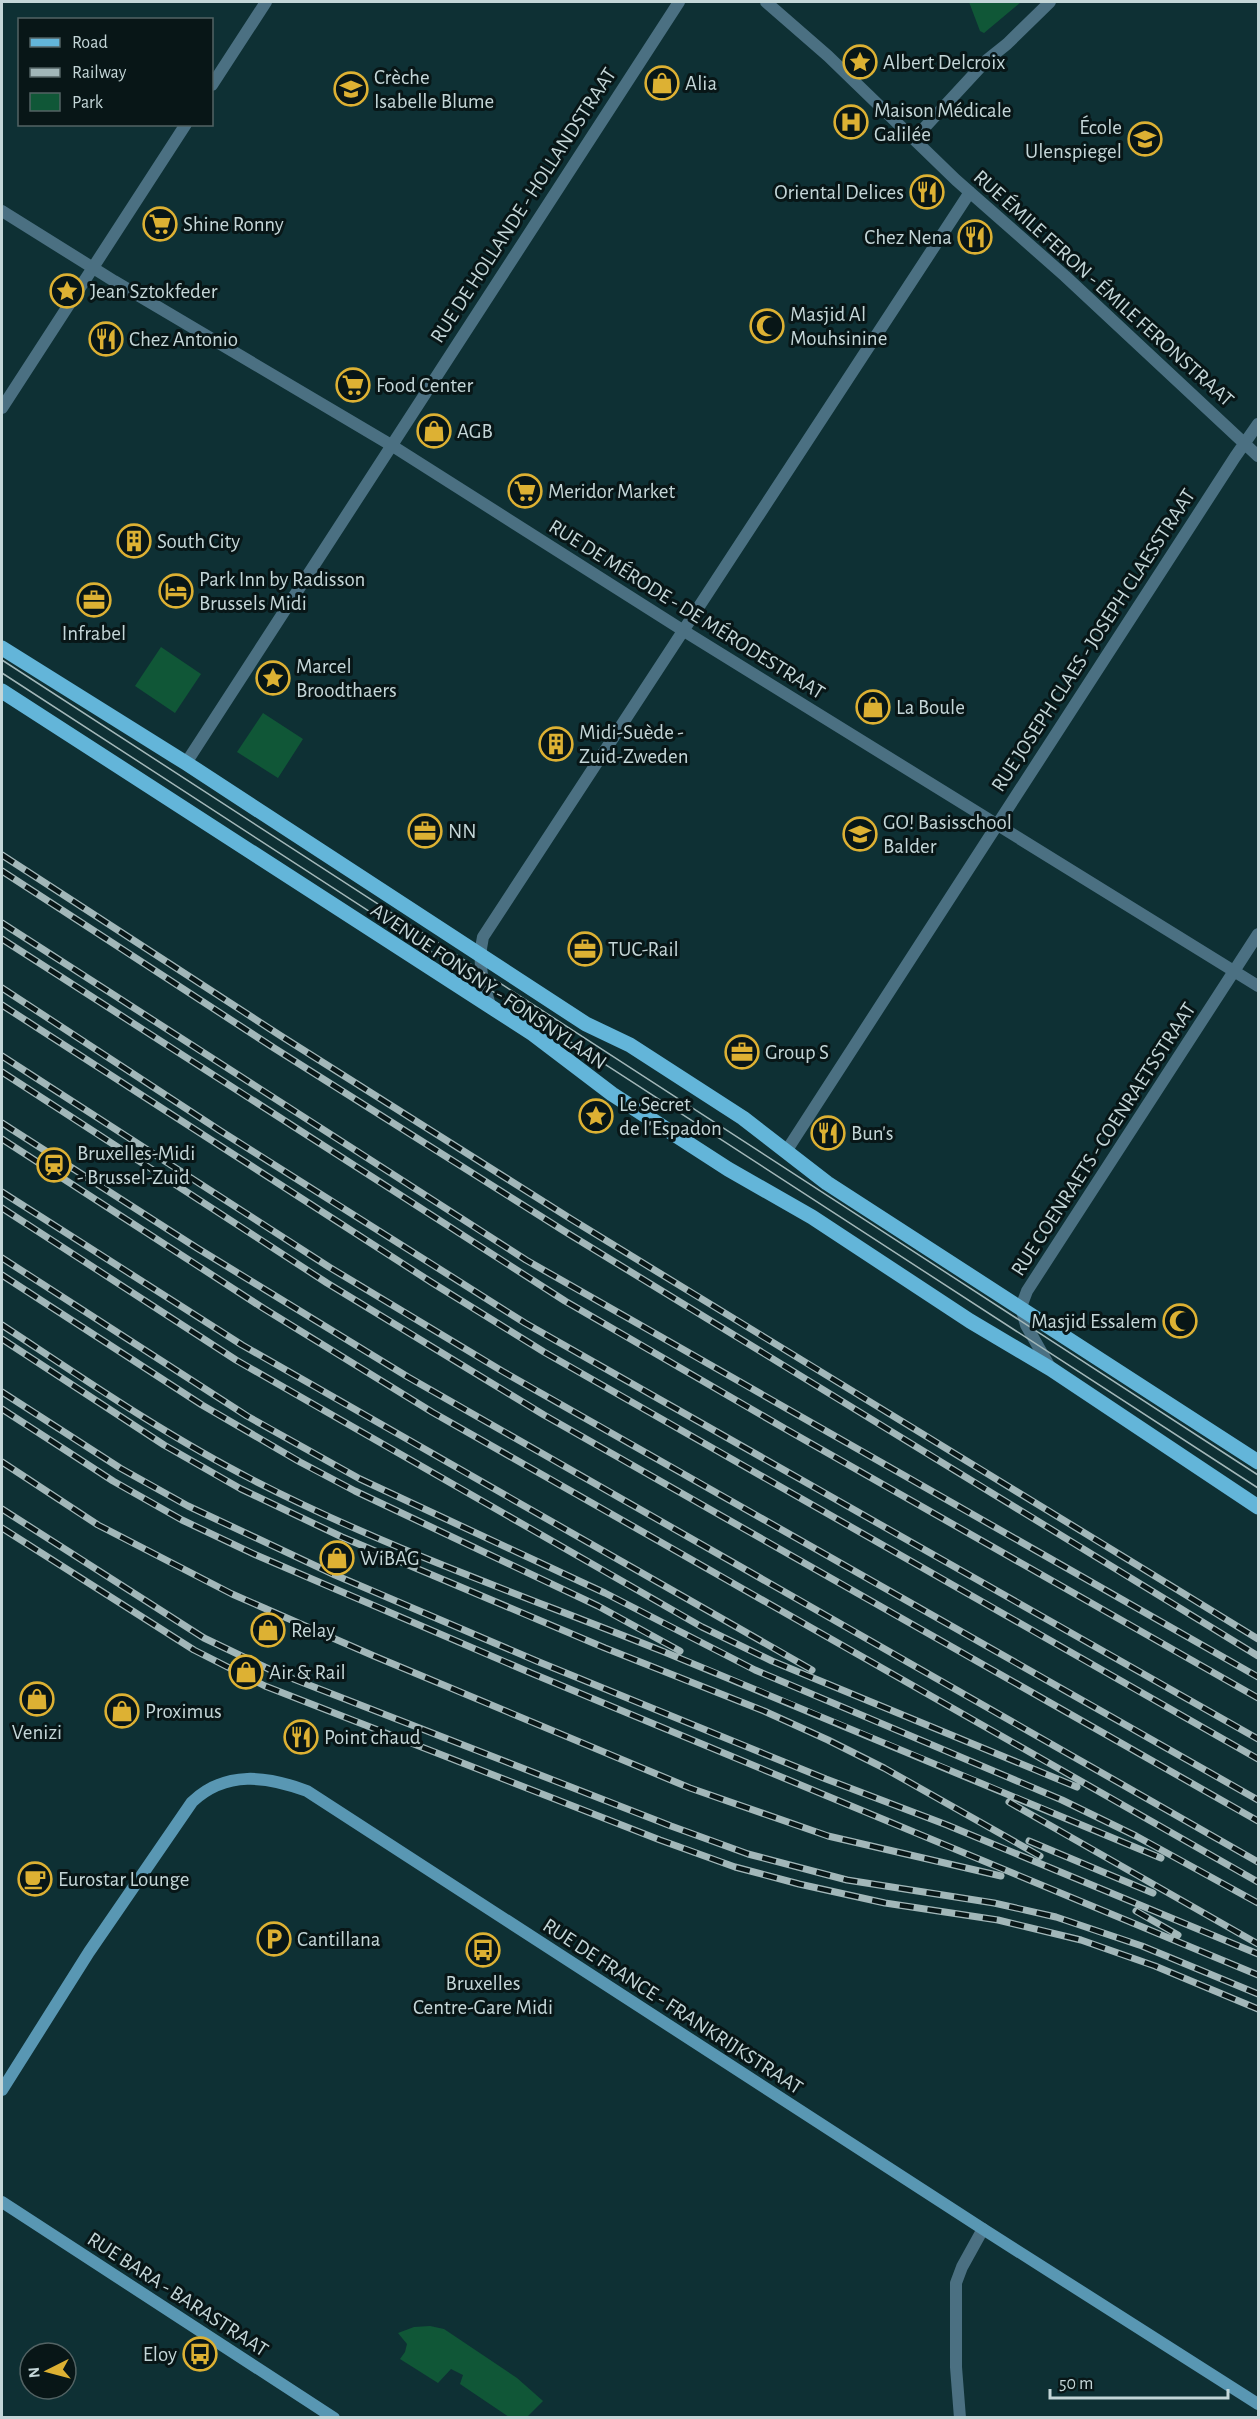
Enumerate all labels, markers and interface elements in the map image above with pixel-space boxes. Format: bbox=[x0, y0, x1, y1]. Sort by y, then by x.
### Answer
legend bbox=[18, 18, 213, 126]
text: Road bbox=[72, 34, 108, 52]
place icon: Albert Delcroix bbox=[842, 44, 878, 80]
place label: Albert Delcroix bbox=[883, 52, 1005, 73]
text: Railway bbox=[72, 64, 127, 82]
street label: RUE DE HOLLANDE - HOLLANDSTRAAT bbox=[427, 64, 620, 347]
shop icon: Alia bbox=[644, 65, 680, 101]
place label: Crèche Isabelle Blume bbox=[374, 67, 494, 112]
school or university icon: Crèche Isabelle Blume bbox=[333, 71, 369, 107]
place label: Alia bbox=[685, 73, 717, 94]
text: Park bbox=[72, 94, 104, 112]
place label: Maison Médicale Galilée bbox=[874, 100, 1012, 145]
hospital icon: Maison Médicale Galilée bbox=[833, 104, 869, 140]
place label: École Ulenspiegel bbox=[1025, 115, 1122, 162]
school or university icon: École Ulenspiegel bbox=[1127, 121, 1163, 157]
street label: RUE ÉMILE FERON - ÉMILE FERONSTRAAT bbox=[969, 165, 1239, 411]
restaurant icon: Oriental Delices bbox=[909, 174, 945, 210]
place label: Oriental Delices bbox=[774, 182, 904, 203]
supermarket icon: Shine Ronny bbox=[142, 206, 178, 242]
place label: Shine Ronny bbox=[183, 214, 284, 235]
restaurant icon: Chez Nena bbox=[957, 219, 993, 255]
place label: Chez Nena bbox=[864, 227, 952, 248]
place icon: Jean Sztokfeder bbox=[49, 273, 85, 309]
place label: Jean Sztokfeder bbox=[90, 281, 218, 302]
place label: Masjid Al Mouhsinine bbox=[790, 304, 887, 349]
mosque icon: Masjid Al Mouhsinine bbox=[749, 308, 785, 344]
restaurant icon: Chez Antonio bbox=[88, 321, 124, 357]
place label: Chez Antonio bbox=[129, 329, 238, 350]
supermarket icon: Food Center bbox=[335, 367, 371, 403]
place label: Food Center bbox=[376, 375, 473, 396]
shop icon: AGB bbox=[416, 413, 452, 449]
place label: AGB bbox=[457, 421, 493, 442]
supermarket icon: Meridor Market bbox=[507, 473, 543, 509]
place label: Meridor Market bbox=[548, 481, 675, 502]
street label: RUE JOSEPH CLAES - JOSEPH CLAESSTRAAT bbox=[988, 485, 1199, 795]
street label: RUE DE MÉRODE - DE MÉRODESTRAAT bbox=[545, 514, 829, 703]
building icon: South City bbox=[116, 523, 152, 559]
place label: South City bbox=[157, 531, 240, 552]
place label: Park Inn by Radisson Brussels Midi bbox=[199, 569, 365, 614]
hotel icon: Park Inn by Radisson Brussels Midi bbox=[158, 573, 194, 609]
office icon: Infrabel bbox=[76, 582, 112, 618]
place label: Infrabel bbox=[62, 623, 126, 644]
place label: Marcel Broodthaers bbox=[296, 656, 397, 701]
place icon: Marcel Broodthaers bbox=[255, 660, 291, 696]
shop icon: La Boule bbox=[855, 689, 891, 725]
place label: La Boule bbox=[896, 697, 965, 718]
place label: Midi-Suède - Zuid-Zweden bbox=[579, 722, 689, 767]
building icon: Midi-Suède - Zuid-Zweden bbox=[538, 726, 574, 762]
place label: GO! Basisschool Balder bbox=[883, 812, 1012, 857]
office icon: NN bbox=[407, 813, 443, 849]
school or university icon: GO! Basisschool Balder bbox=[842, 816, 878, 852]
place label: NN bbox=[448, 821, 477, 842]
street label: AVENUE FONSNY - FONSNYLAAN bbox=[367, 900, 611, 1073]
office icon: TUC-Rail bbox=[567, 931, 603, 967]
place label: TUC-Rail bbox=[608, 939, 679, 960]
street label: RUE COENRAETS - COENRAETSSTRAAT bbox=[1007, 999, 1200, 1280]
office icon: Group S bbox=[724, 1034, 760, 1070]
place label: Group S bbox=[765, 1042, 829, 1063]
place label: Le Secret de l'Espadon bbox=[619, 1094, 722, 1139]
place icon: Le Secret de l'Espadon bbox=[578, 1098, 614, 1134]
restaurant icon: Bun's bbox=[810, 1115, 846, 1151]
place label: Bun's bbox=[851, 1123, 894, 1144]
place label: Bruxelles-Midi - Brussel-Zuid bbox=[77, 1143, 195, 1188]
station icon: Bruxelles-Midi - Brussel-Zuid bbox=[36, 1147, 72, 1183]
mosque icon: Masjid Essalem bbox=[1162, 1303, 1198, 1339]
place label: Masjid Essalem bbox=[1031, 1311, 1157, 1332]
shop icon: WiBAG bbox=[319, 1540, 355, 1576]
place label: WiBAG bbox=[360, 1548, 420, 1569]
shop icon: Relay bbox=[250, 1612, 286, 1648]
place label: Relay bbox=[291, 1620, 335, 1641]
shop icon: Air & Rail bbox=[228, 1654, 264, 1690]
place label: Air & Rail bbox=[269, 1662, 346, 1683]
shop icon: Venizi bbox=[19, 1681, 55, 1717]
shop icon: Proximus bbox=[104, 1693, 140, 1729]
place label: Proximus bbox=[145, 1701, 222, 1722]
restaurant icon: Point chaud bbox=[283, 1719, 319, 1755]
place label: Venizi bbox=[12, 1722, 62, 1743]
place label: Point chaud bbox=[324, 1727, 421, 1748]
cafe icon: Eurostar Lounge bbox=[17, 1861, 53, 1897]
place label: Eurostar Lounge bbox=[58, 1869, 189, 1890]
street label: RUE DE FRANCE - FRANKRIJKSTRAAT bbox=[539, 1914, 807, 2098]
parking icon: Cantillana bbox=[256, 1921, 292, 1957]
place label: Cantillana bbox=[297, 1929, 381, 1950]
bus stop icon: Bruxelles Centre-Gare Midi bbox=[465, 1932, 501, 1968]
place label: Bruxelles Centre-Gare Midi bbox=[413, 1973, 553, 2018]
street label: RUE BARA - BARASTRAAT bbox=[84, 2228, 272, 2361]
bus stop icon: Eloy bbox=[182, 2336, 218, 2372]
north arrow bbox=[18, 2341, 78, 2401]
place label: Eloy bbox=[143, 2344, 177, 2365]
scale bar bbox=[1050, 2362, 1228, 2400]
text: N bbox=[26, 2366, 43, 2379]
text: 50 m bbox=[1059, 2375, 1093, 2393]

